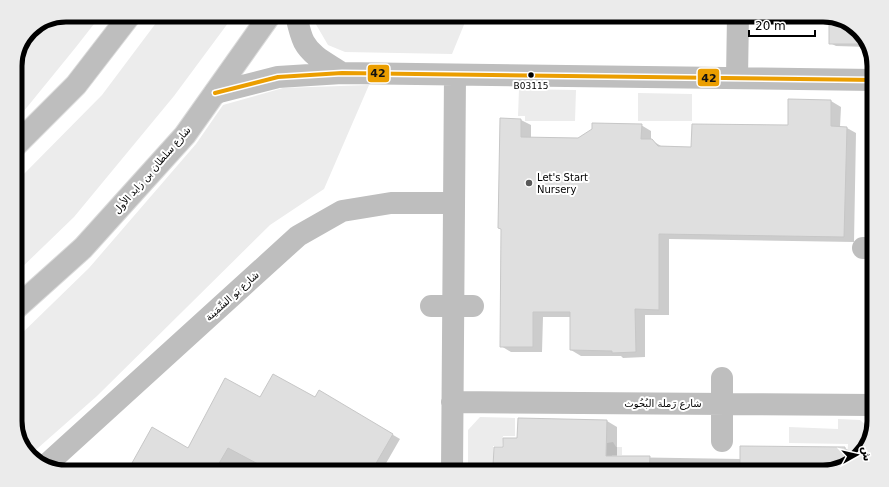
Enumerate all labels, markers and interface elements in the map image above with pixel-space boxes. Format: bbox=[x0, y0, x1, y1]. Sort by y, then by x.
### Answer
scale bar bbox=[749, 12, 815, 38]
text: 20 m bbox=[755, 19, 786, 33]
line badge: 42 bbox=[367, 64, 390, 83]
text: 42 bbox=[370, 67, 386, 80]
line badge: 42 bbox=[697, 68, 720, 87]
marker: B03115 bbox=[526, 70, 536, 80]
text: 42 bbox=[701, 72, 717, 85]
place label: B03115 bbox=[514, 81, 548, 91]
street label: شارع سلطان بن زايد الأول bbox=[110, 124, 194, 216]
place label: Let's Start Nursery bbox=[537, 172, 588, 195]
marker: Let's Start Nursery bbox=[524, 178, 534, 188]
street label: شارع يَو السِّمَينة bbox=[203, 269, 262, 324]
street label: شارع رَملة البُحُوث bbox=[624, 398, 702, 410]
north arrow bbox=[837, 435, 877, 475]
text: ش bbox=[859, 445, 874, 462]

